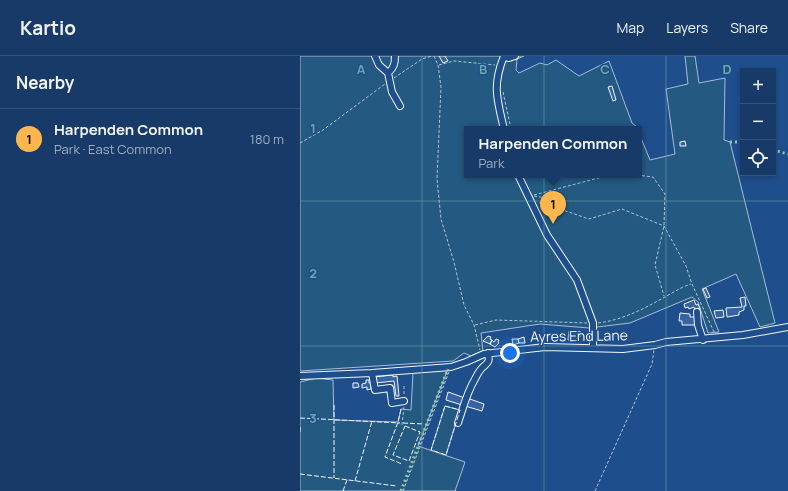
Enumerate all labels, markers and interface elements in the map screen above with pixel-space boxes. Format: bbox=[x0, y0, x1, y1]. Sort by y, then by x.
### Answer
text: Kartio bbox=[20, 15, 76, 41]
text: Map bbox=[616, 18, 644, 37]
text: Layers bbox=[666, 18, 708, 37]
text: Share bbox=[730, 18, 768, 37]
text: A bbox=[357, 60, 366, 78]
text: B bbox=[479, 60, 487, 78]
text: C bbox=[600, 60, 610, 78]
text: D bbox=[722, 60, 732, 78]
map controls bbox=[740, 68, 776, 176]
button: + bbox=[740, 68, 776, 104]
text: Nearby bbox=[16, 71, 74, 94]
button: − bbox=[740, 104, 776, 140]
text: Harpenden Common bbox=[54, 119, 203, 140]
text: 1 bbox=[310, 119, 316, 137]
popup bbox=[464, 126, 642, 178]
text: 1 bbox=[26, 130, 32, 148]
text: 180 m bbox=[250, 130, 284, 148]
text: Harpenden Common bbox=[478, 133, 628, 154]
text: Park · East Common bbox=[54, 140, 172, 158]
button: locate bbox=[740, 140, 776, 176]
text: Park bbox=[478, 154, 504, 172]
pin: 1 bbox=[540, 191, 566, 224]
text: 2 bbox=[309, 264, 317, 282]
street label: Ayres End Lane bbox=[530, 325, 628, 346]
your location bbox=[500, 343, 520, 363]
text: 3 bbox=[309, 409, 317, 427]

